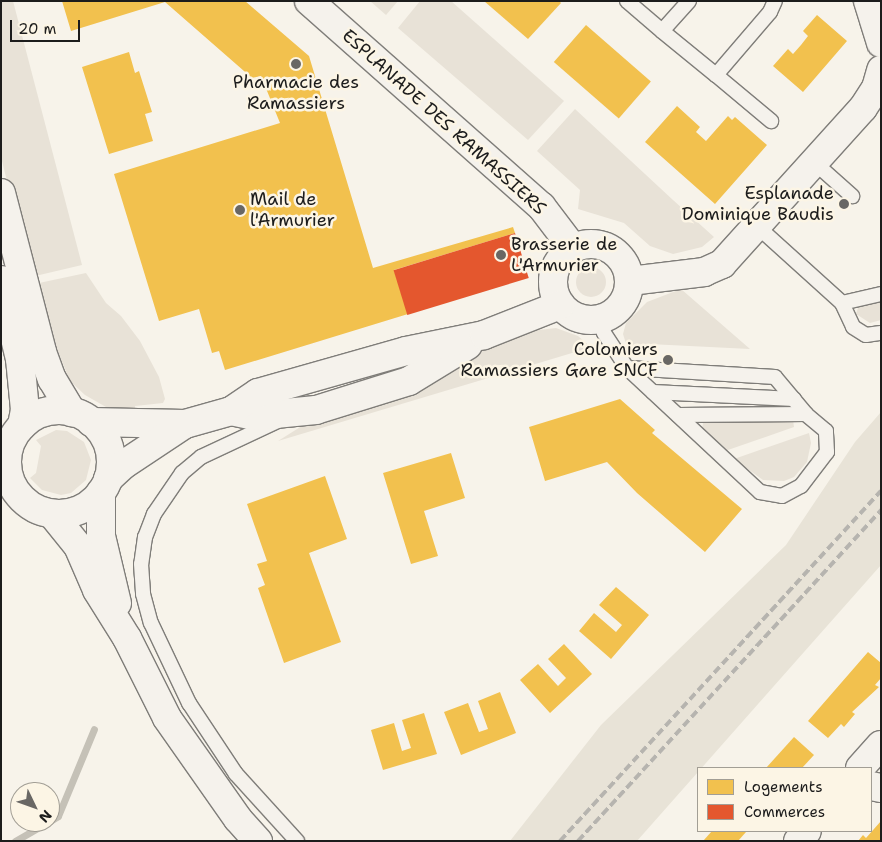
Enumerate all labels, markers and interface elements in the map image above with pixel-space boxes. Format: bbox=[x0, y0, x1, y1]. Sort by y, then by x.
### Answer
scale bar bbox=[12, 10, 82, 42]
text: 20 m bbox=[18, 19, 57, 39]
street label: ESPLANADE DES RAMASSIERS bbox=[338, 25, 550, 219]
marker: Pharmacie des Ramassiers bbox=[290, 58, 302, 70]
place label: Pharmacie des Ramassiers bbox=[233, 72, 359, 115]
place label: Esplanade Dominique Baudis bbox=[682, 183, 834, 225]
place label: Mail de l'Armurier bbox=[250, 189, 335, 232]
marker: Esplanade Dominique Baudis bbox=[838, 198, 850, 210]
marker: Mail de l'Armurier bbox=[234, 204, 246, 216]
place label: Brasserie de L'Armurier bbox=[511, 234, 617, 276]
marker: Brasserie de L'Armurier bbox=[495, 249, 507, 261]
place label: Colomiers Ramassiers Gare SNCF bbox=[461, 339, 658, 382]
marker: Colomiers Ramassiers Gare SNCF bbox=[662, 354, 674, 366]
legend bbox=[697, 767, 872, 832]
text: Logements bbox=[744, 777, 823, 797]
north arrow bbox=[10, 782, 60, 832]
text: Commerces bbox=[744, 802, 825, 822]
text: N bbox=[35, 806, 56, 827]

